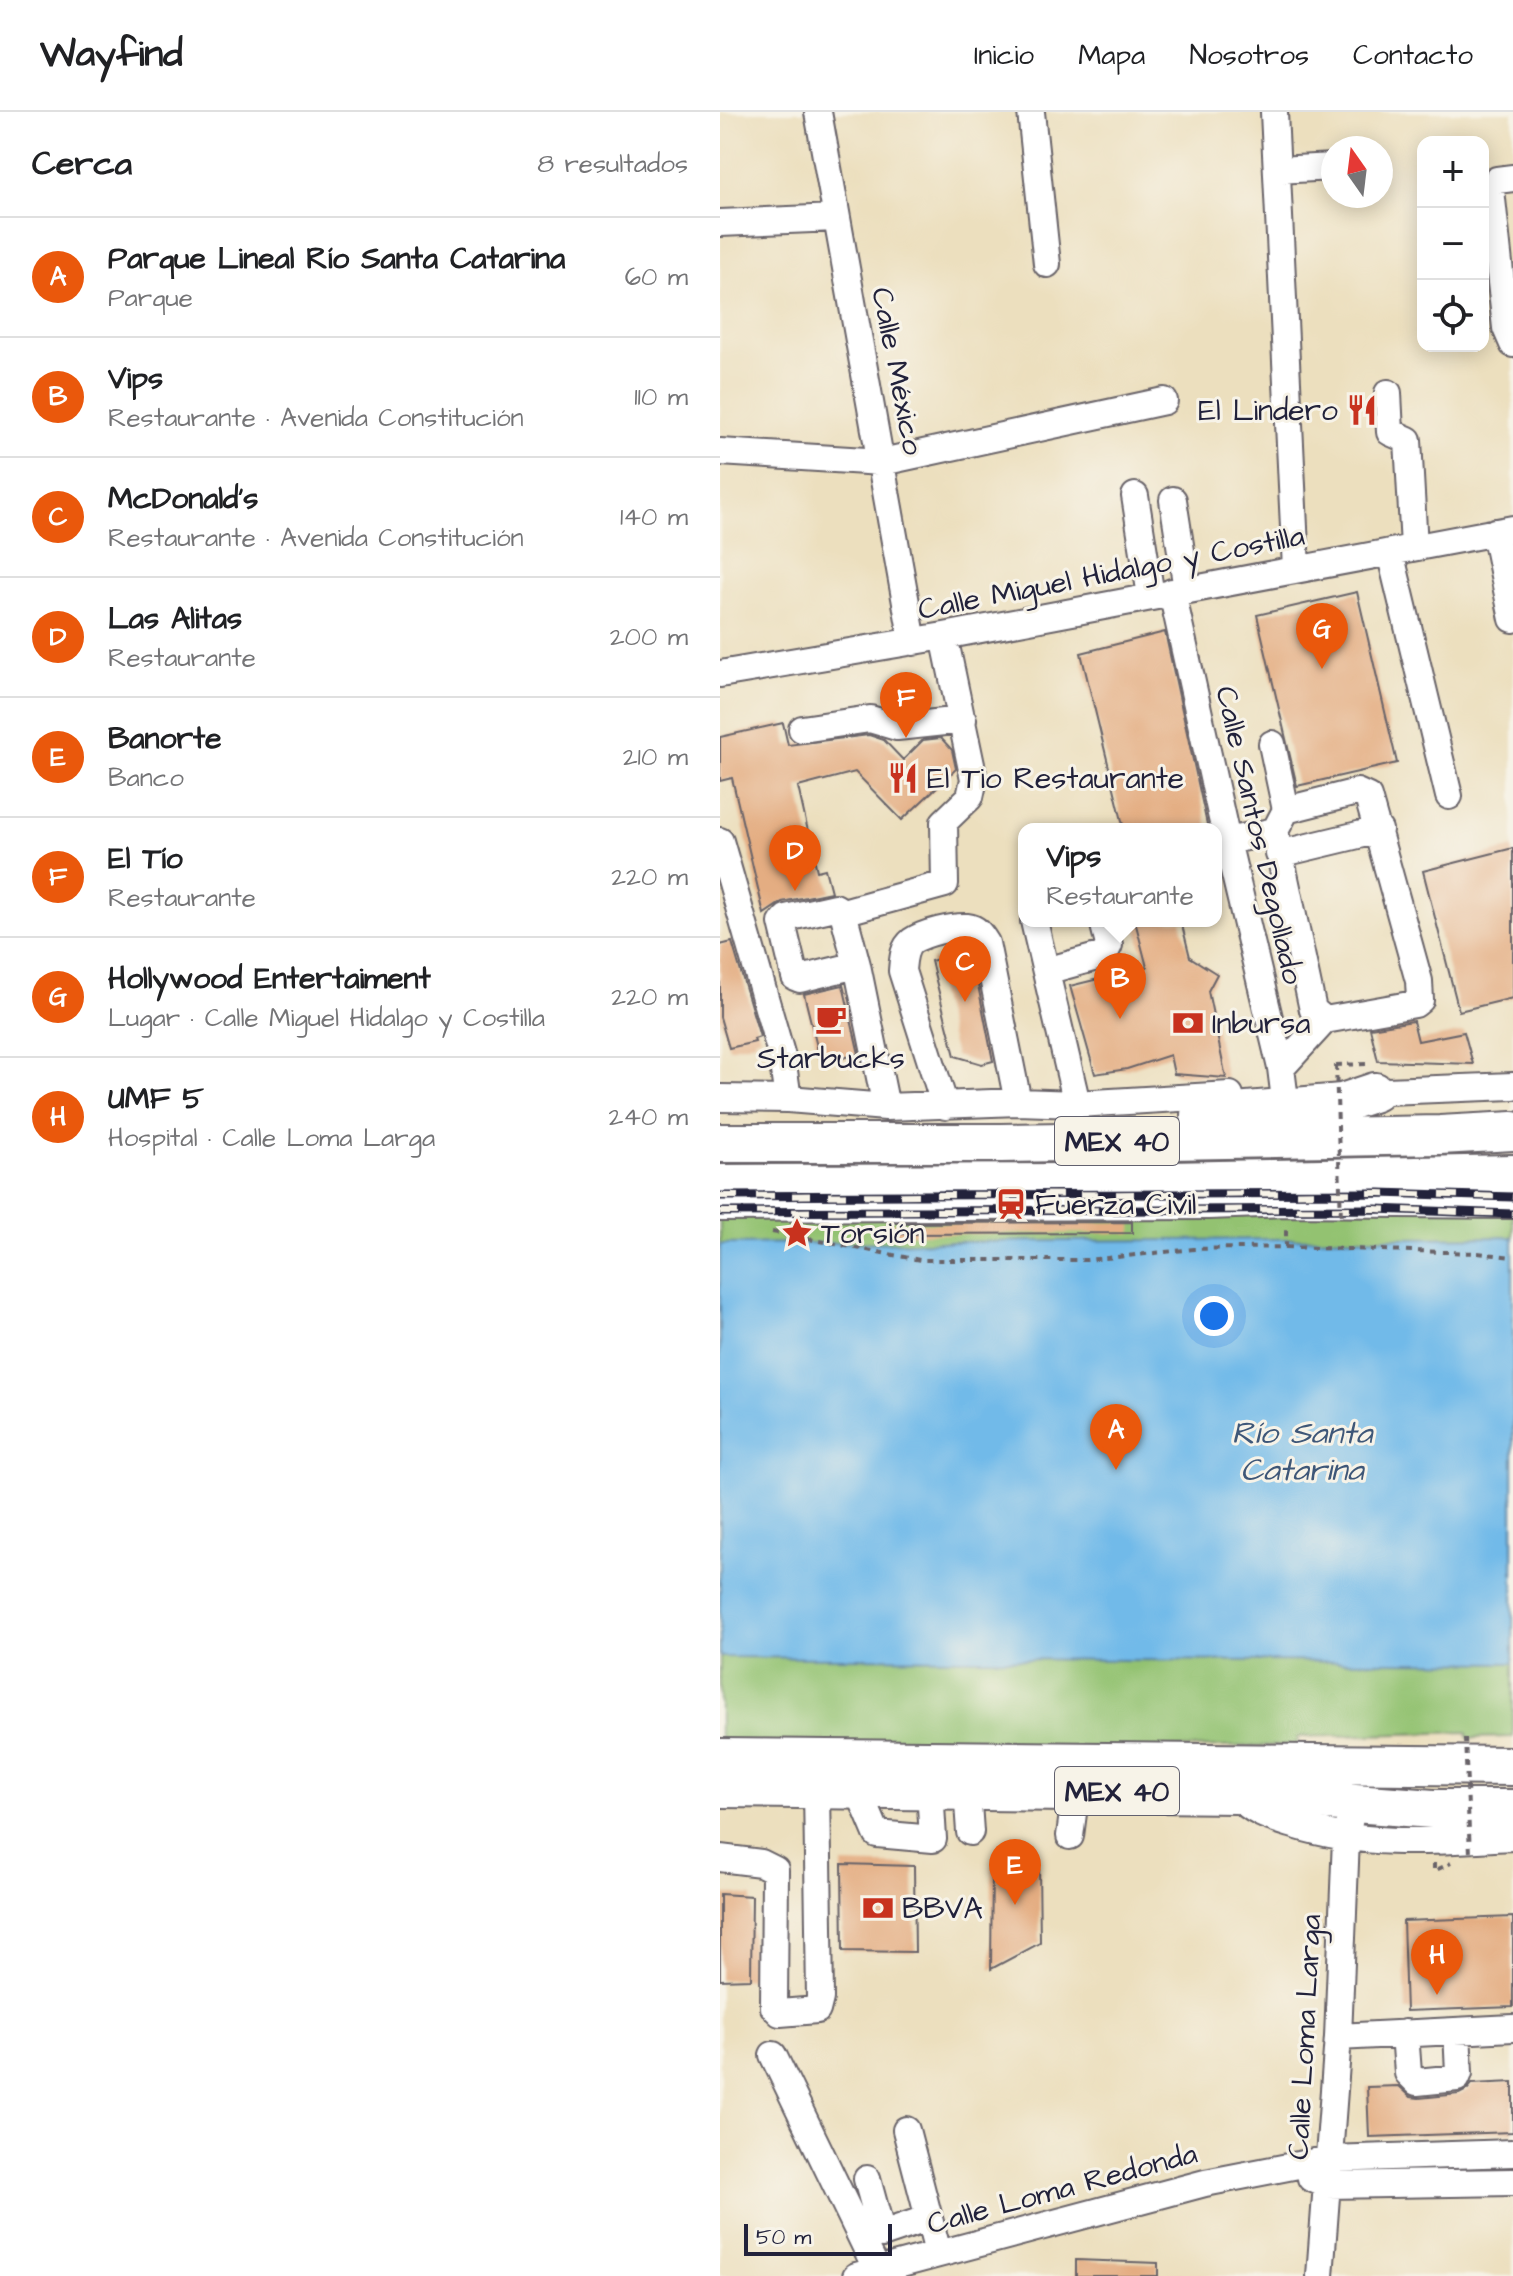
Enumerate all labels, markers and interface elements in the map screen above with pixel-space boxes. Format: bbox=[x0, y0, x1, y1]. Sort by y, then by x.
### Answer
text: Wayfind bbox=[40, 29, 183, 81]
text: Inicio bbox=[974, 36, 1034, 75]
text: Mapa bbox=[1078, 36, 1145, 75]
text: Nosotros bbox=[1189, 36, 1309, 75]
text: Contacto bbox=[1353, 36, 1473, 75]
north arrow bbox=[1321, 136, 1393, 208]
map controls bbox=[1417, 136, 1489, 352]
button: + bbox=[1417, 136, 1489, 208]
text: Cerca bbox=[32, 140, 132, 188]
text: 8 resultados bbox=[537, 146, 688, 182]
button: − bbox=[1417, 208, 1489, 280]
text: Parque Lineal Río Santa Catarina bbox=[108, 238, 565, 280]
text: A bbox=[50, 259, 66, 295]
text: 60 m bbox=[625, 259, 688, 295]
text: Parque bbox=[108, 280, 193, 316]
button: locate bbox=[1417, 280, 1489, 352]
street label: Calle México bbox=[860, 284, 934, 459]
text: Vips bbox=[108, 358, 163, 400]
text: B bbox=[49, 379, 67, 415]
text: 110 m bbox=[634, 379, 688, 415]
place label: El Lindero bbox=[1198, 390, 1338, 432]
restaurant icon: El Lindero bbox=[1345, 393, 1379, 427]
text: Restaurante · Avenida Constitución bbox=[108, 400, 524, 436]
text: McDonald's bbox=[108, 478, 258, 520]
text: C bbox=[49, 499, 67, 535]
text: 140 m bbox=[620, 499, 688, 535]
street label: Calle Miguel Hidalgo y Costilla bbox=[914, 515, 1308, 632]
text: Restaurante · Avenida Constitución bbox=[108, 520, 524, 556]
text: Las Alitas bbox=[108, 598, 242, 640]
pin: G bbox=[1296, 603, 1348, 669]
text: D bbox=[50, 619, 66, 655]
text: 200 m bbox=[610, 619, 688, 655]
text: Restaurante bbox=[108, 640, 256, 676]
pin: F bbox=[880, 672, 932, 738]
street label: Calle Santos Degollado bbox=[1203, 682, 1314, 989]
text: Banorte bbox=[108, 718, 221, 760]
text: E bbox=[50, 739, 66, 775]
text: 210 m bbox=[623, 739, 688, 775]
place label: El Tio Restaurante bbox=[927, 758, 1184, 800]
text: Banco bbox=[108, 760, 184, 796]
restaurant icon: El Tio Restaurante bbox=[886, 761, 920, 795]
popup bbox=[1018, 823, 1222, 927]
pin: D bbox=[769, 825, 821, 891]
text: Vips bbox=[1046, 836, 1101, 878]
text: El Tío bbox=[108, 838, 183, 880]
text: F bbox=[49, 859, 67, 895]
text: 220 m bbox=[611, 859, 688, 895]
text: Restaurante bbox=[1046, 878, 1194, 914]
text: Restaurante bbox=[108, 880, 256, 916]
pin: C bbox=[939, 936, 991, 1002]
pin: B bbox=[1094, 953, 1146, 1019]
text: Hollywood Entertaiment bbox=[108, 958, 431, 1000]
text: G bbox=[49, 979, 67, 1015]
text: 220 m bbox=[611, 979, 688, 1015]
text: Lugar · Calle Miguel Hidalgo y Costilla bbox=[108, 1000, 545, 1036]
cafe icon: Starbucks bbox=[814, 1002, 848, 1036]
place label: Inbursa bbox=[1212, 1003, 1311, 1045]
bank icon: Inbursa bbox=[1171, 1006, 1205, 1040]
place label: Starbucks bbox=[757, 1038, 905, 1080]
text: UMF 5 bbox=[108, 1078, 204, 1120]
text: H bbox=[50, 1099, 66, 1135]
text: 240 m bbox=[608, 1099, 688, 1135]
road number: MEX 40 bbox=[1055, 1117, 1179, 1165]
text: Hospital · Calle Loma Larga bbox=[108, 1120, 435, 1156]
place label: Fuerza Civil bbox=[1035, 1184, 1197, 1226]
station icon: Fuerza Civil bbox=[994, 1187, 1028, 1221]
place label: Torsión bbox=[821, 1213, 925, 1255]
place icon: Torsión bbox=[780, 1216, 814, 1250]
your location bbox=[1194, 1296, 1234, 1336]
pin: A bbox=[1090, 1404, 1142, 1470]
water label: Río Santa Catarina bbox=[1232, 1411, 1374, 1493]
road number: MEX 40 bbox=[1055, 1767, 1179, 1815]
pin: E bbox=[989, 1839, 1041, 1905]
place label: BBVA bbox=[902, 1888, 983, 1930]
bank icon: BBVA bbox=[861, 1891, 895, 1925]
street label: Calle Loma Larga bbox=[1278, 1913, 1333, 2161]
pin: H bbox=[1411, 1929, 1463, 1995]
street label: Calle Loma Redonda bbox=[923, 2133, 1202, 2245]
scale bar bbox=[744, 2220, 892, 2256]
text: 50 m bbox=[756, 2222, 811, 2253]

